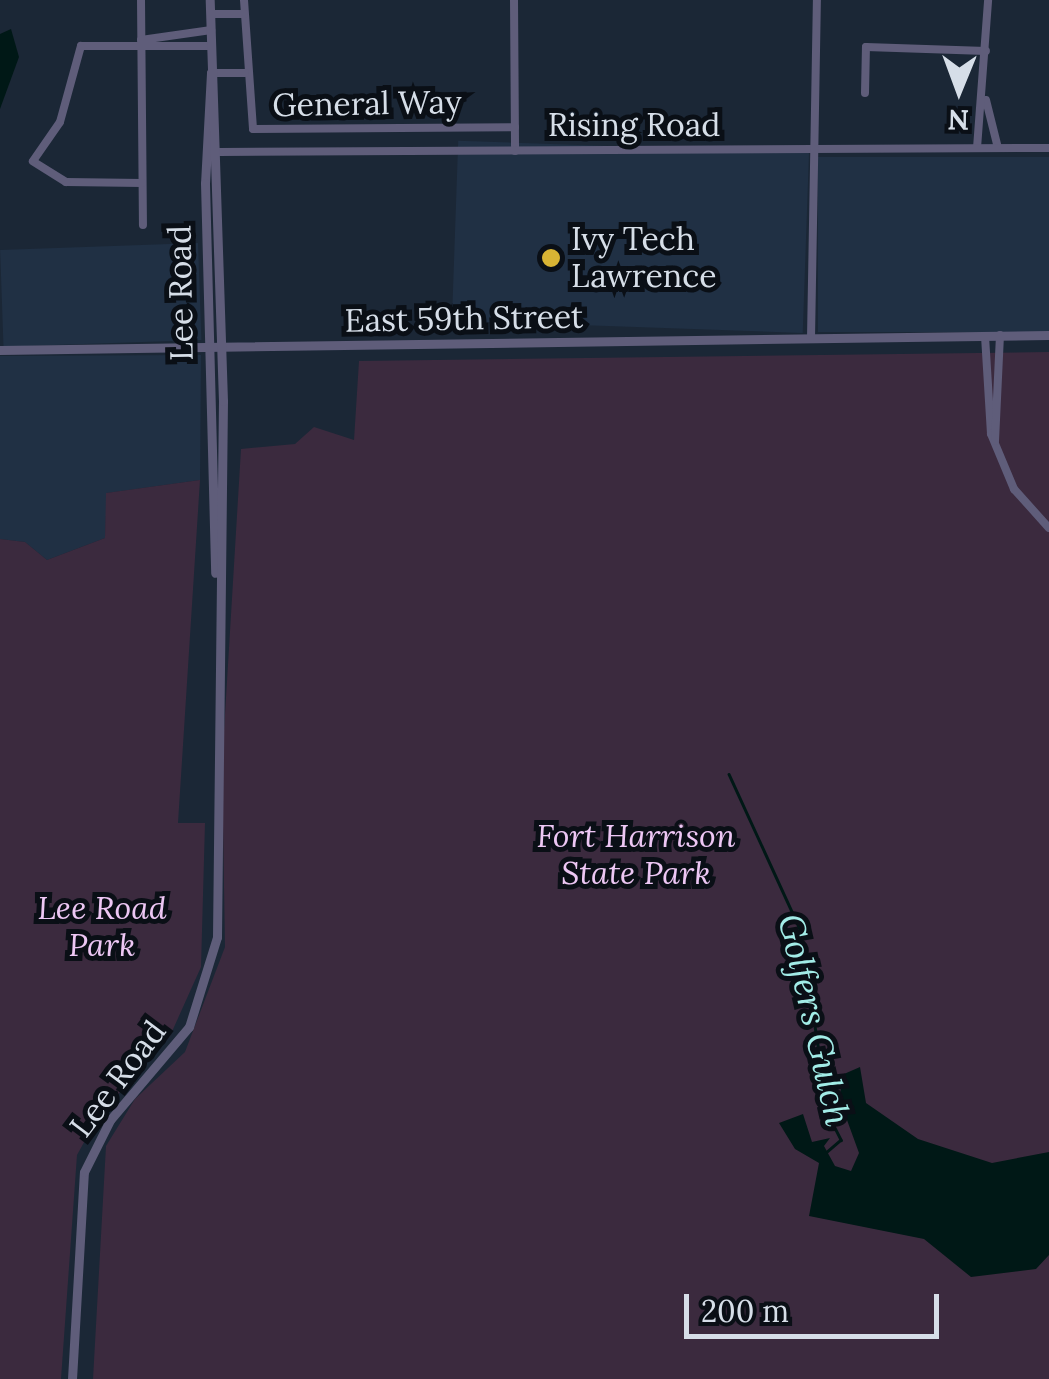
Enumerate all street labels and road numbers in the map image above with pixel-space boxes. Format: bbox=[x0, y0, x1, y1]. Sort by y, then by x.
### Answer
street label: General Way bbox=[272, 83, 462, 125]
street label: Rising Road bbox=[548, 106, 720, 144]
street label: Lee Road bbox=[161, 225, 201, 361]
street label: East 59th Street bbox=[344, 298, 584, 340]
street label: Lee Road bbox=[62, 1013, 174, 1145]

